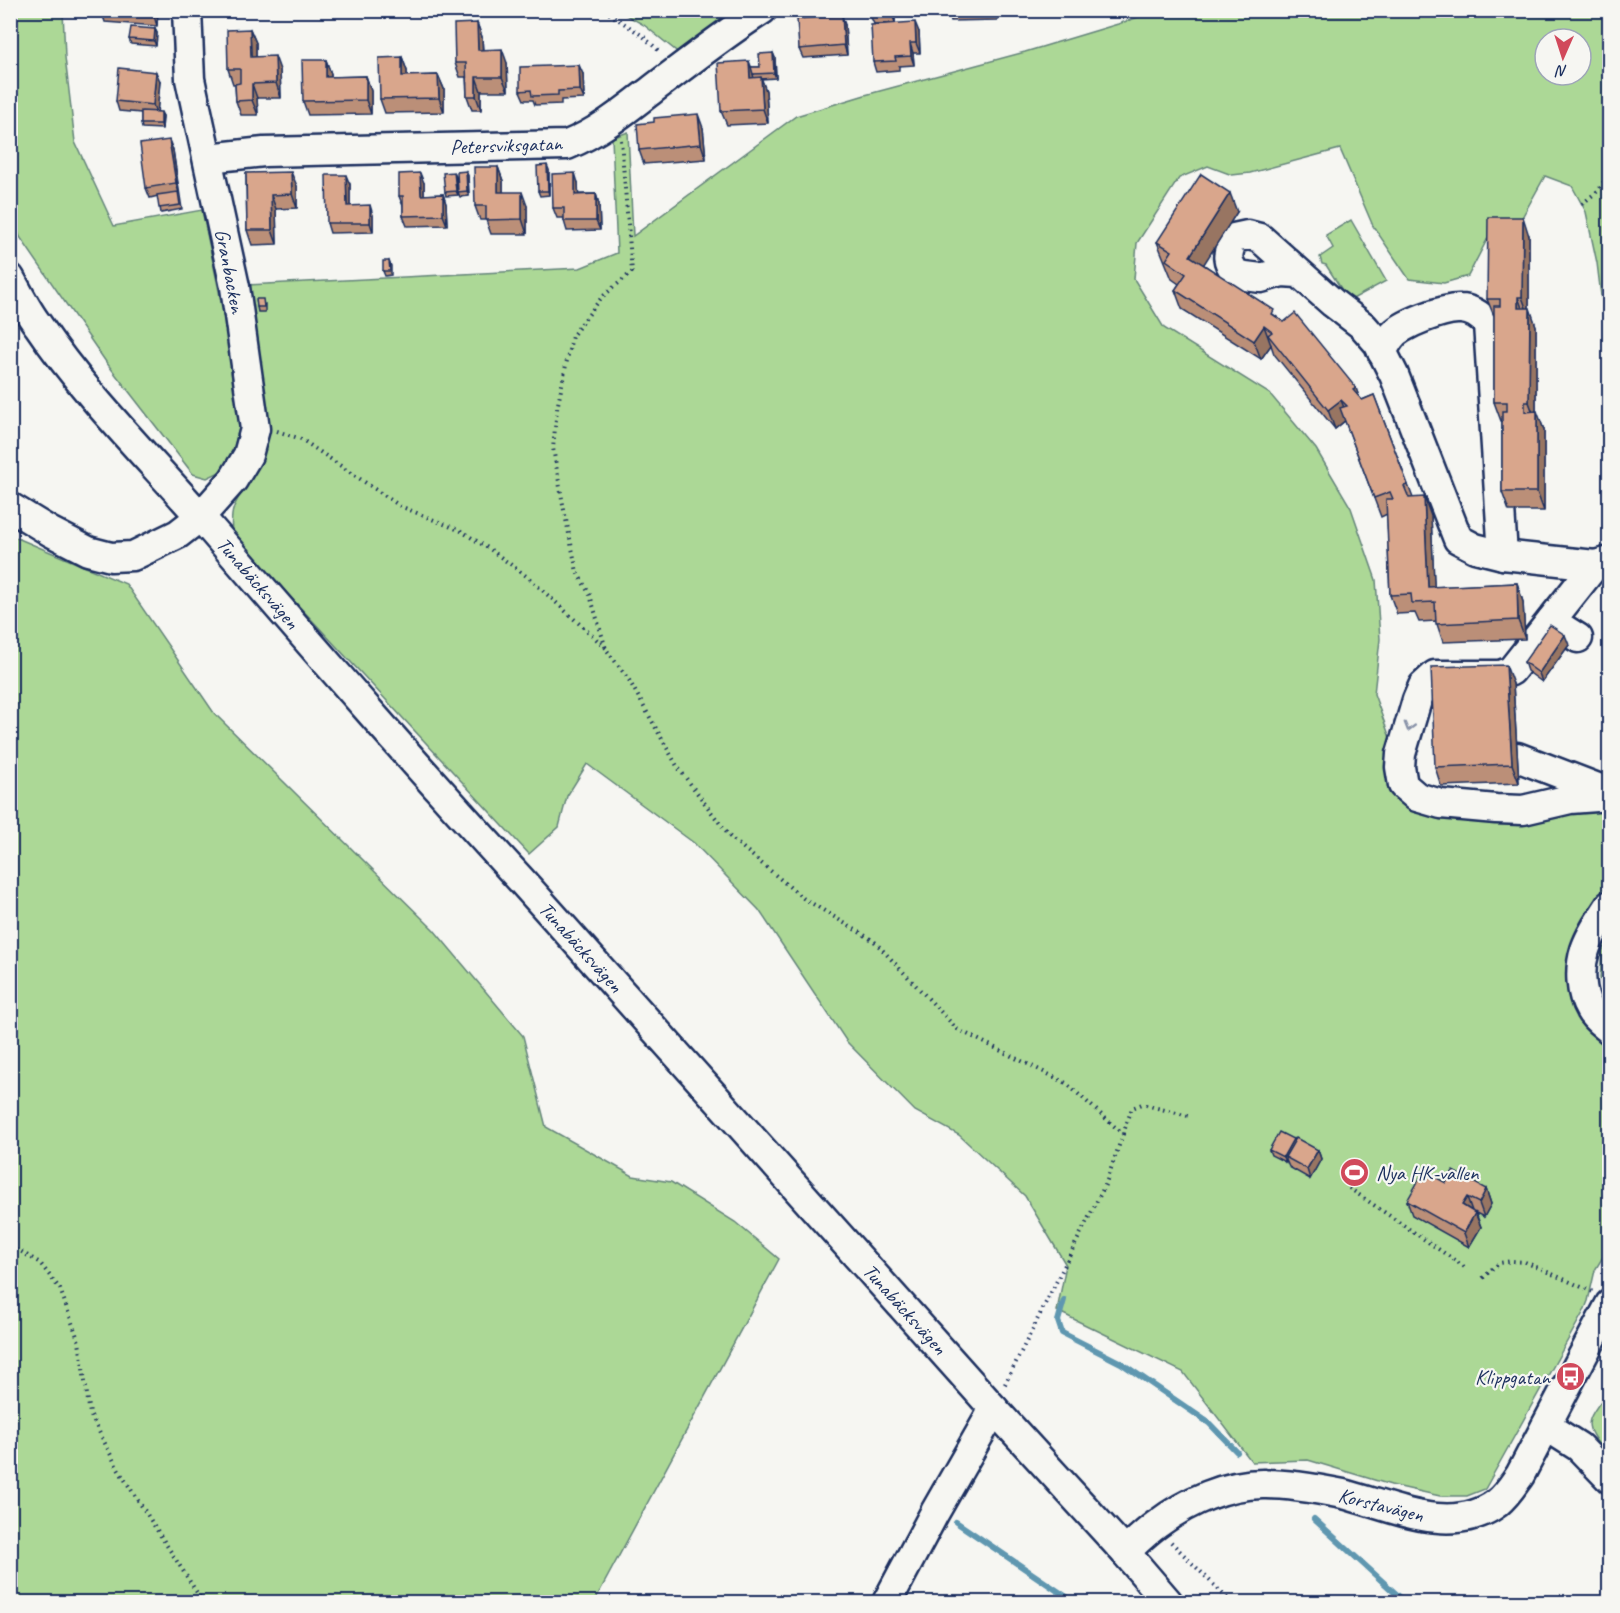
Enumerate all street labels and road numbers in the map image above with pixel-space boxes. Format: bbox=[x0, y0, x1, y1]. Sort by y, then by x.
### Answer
street label: Petersviksgatan bbox=[450, 130, 564, 160]
street label: Granbacken bbox=[209, 227, 251, 317]
street label: Tunabäcksvägen bbox=[211, 532, 306, 635]
street label: Tunabäcksvägen bbox=[533, 896, 629, 998]
street label: Tunabäcksvägen bbox=[857, 1258, 953, 1360]
street label: Korstavägen bbox=[1336, 1482, 1427, 1528]

